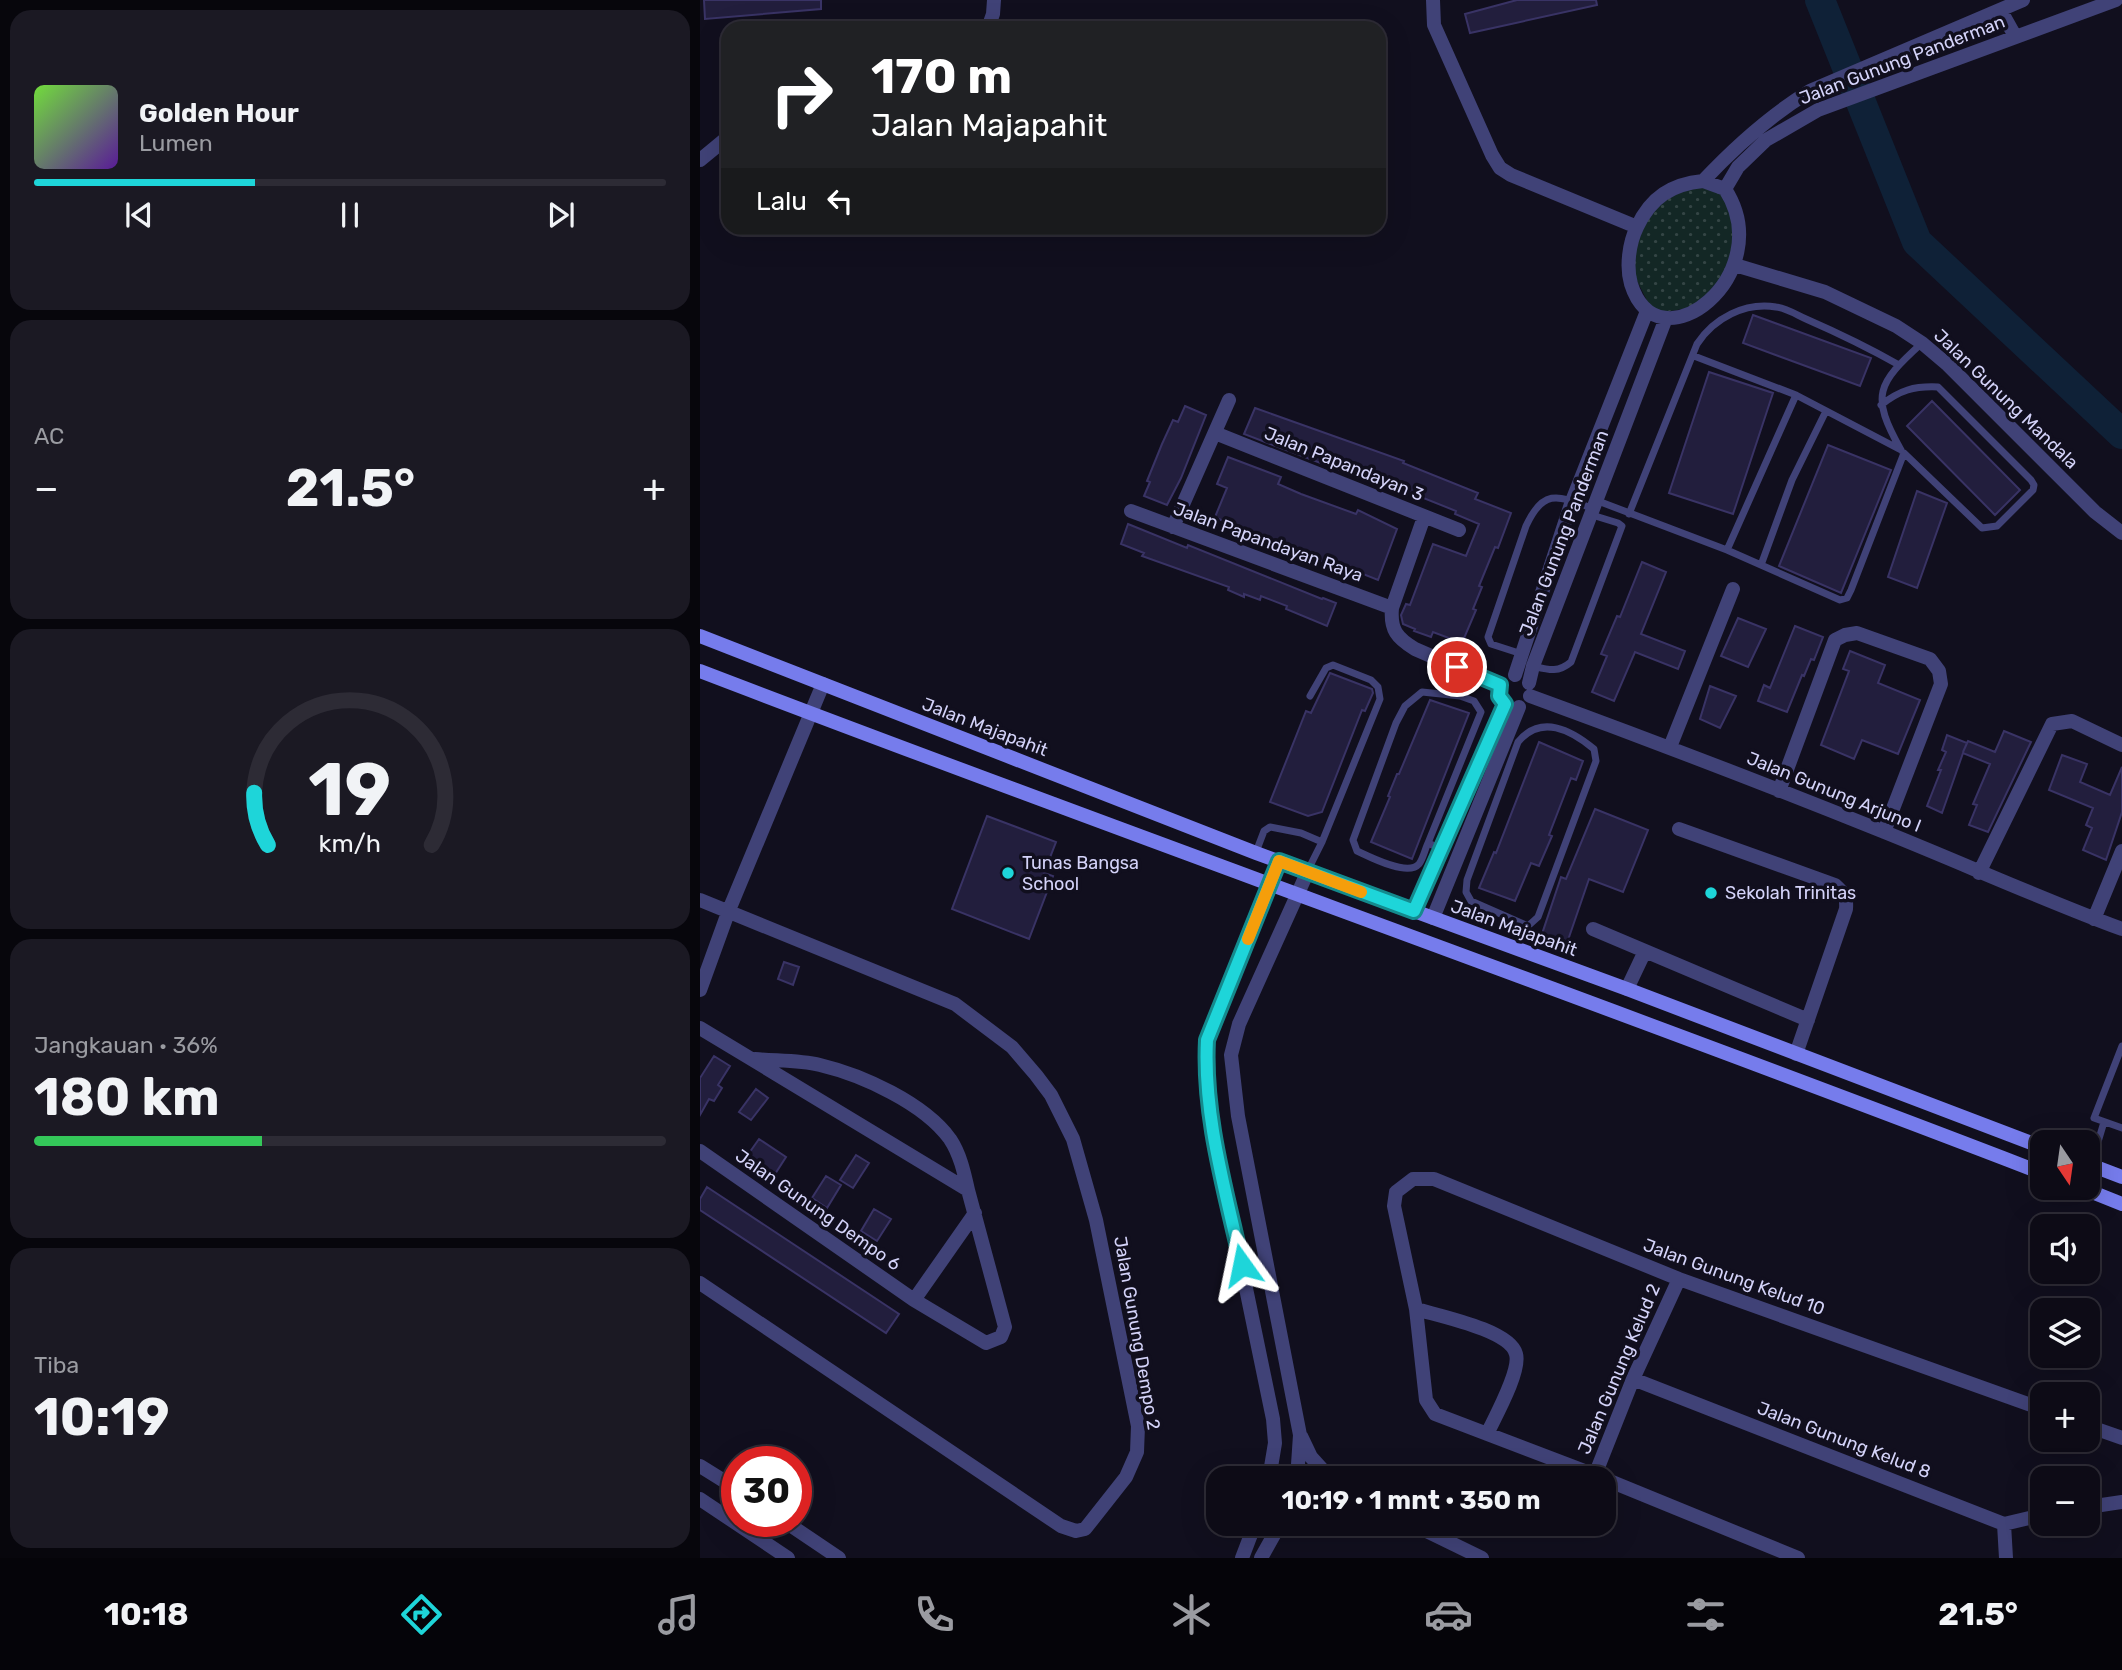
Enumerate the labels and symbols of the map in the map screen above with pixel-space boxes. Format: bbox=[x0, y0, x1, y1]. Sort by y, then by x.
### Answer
street label: Jalan Gunung Panderman bbox=[1796, 11, 2008, 109]
street label: Jalan Gunung Mandala bbox=[1929, 324, 2083, 474]
street label: Jalan Papandayan 3 bbox=[1261, 422, 1427, 506]
street label: Jalan Gunung Panderman bbox=[1515, 427, 1613, 639]
street label: Jalan Papandayan Raya bbox=[1170, 497, 1366, 587]
pin bbox=[1427, 637, 1487, 697]
street label: Jalan Majapahit bbox=[919, 693, 1051, 761]
street label: Jalan Gunung Arjuno I bbox=[1744, 747, 1924, 837]
place label: Tunas Bangsa School bbox=[1022, 852, 1139, 895]
marker: Tunas Bangsa School bbox=[1000, 865, 1016, 881]
place label: Sekolah Trinitas bbox=[1725, 882, 1856, 904]
marker: Sekolah Trinitas bbox=[1703, 885, 1719, 901]
street label: Jalan Majapahit bbox=[1448, 895, 1580, 961]
north arrow bbox=[2030, 1130, 2100, 1200]
street label: Jalan Gunung Dempo 6 bbox=[731, 1145, 905, 1275]
position arrow bbox=[1205, 1228, 1279, 1302]
street label: Jalan Gunung Dempo 2 bbox=[1109, 1234, 1165, 1432]
street label: Jalan Gunung Kelud 10 bbox=[1640, 1234, 1828, 1320]
street label: Jalan Gunung Kelud 2 bbox=[1573, 1280, 1665, 1458]
street label: Jalan Gunung Kelud 8 bbox=[1754, 1397, 1934, 1483]
speed limit sign: 30 bbox=[721, 1446, 812, 1537]

